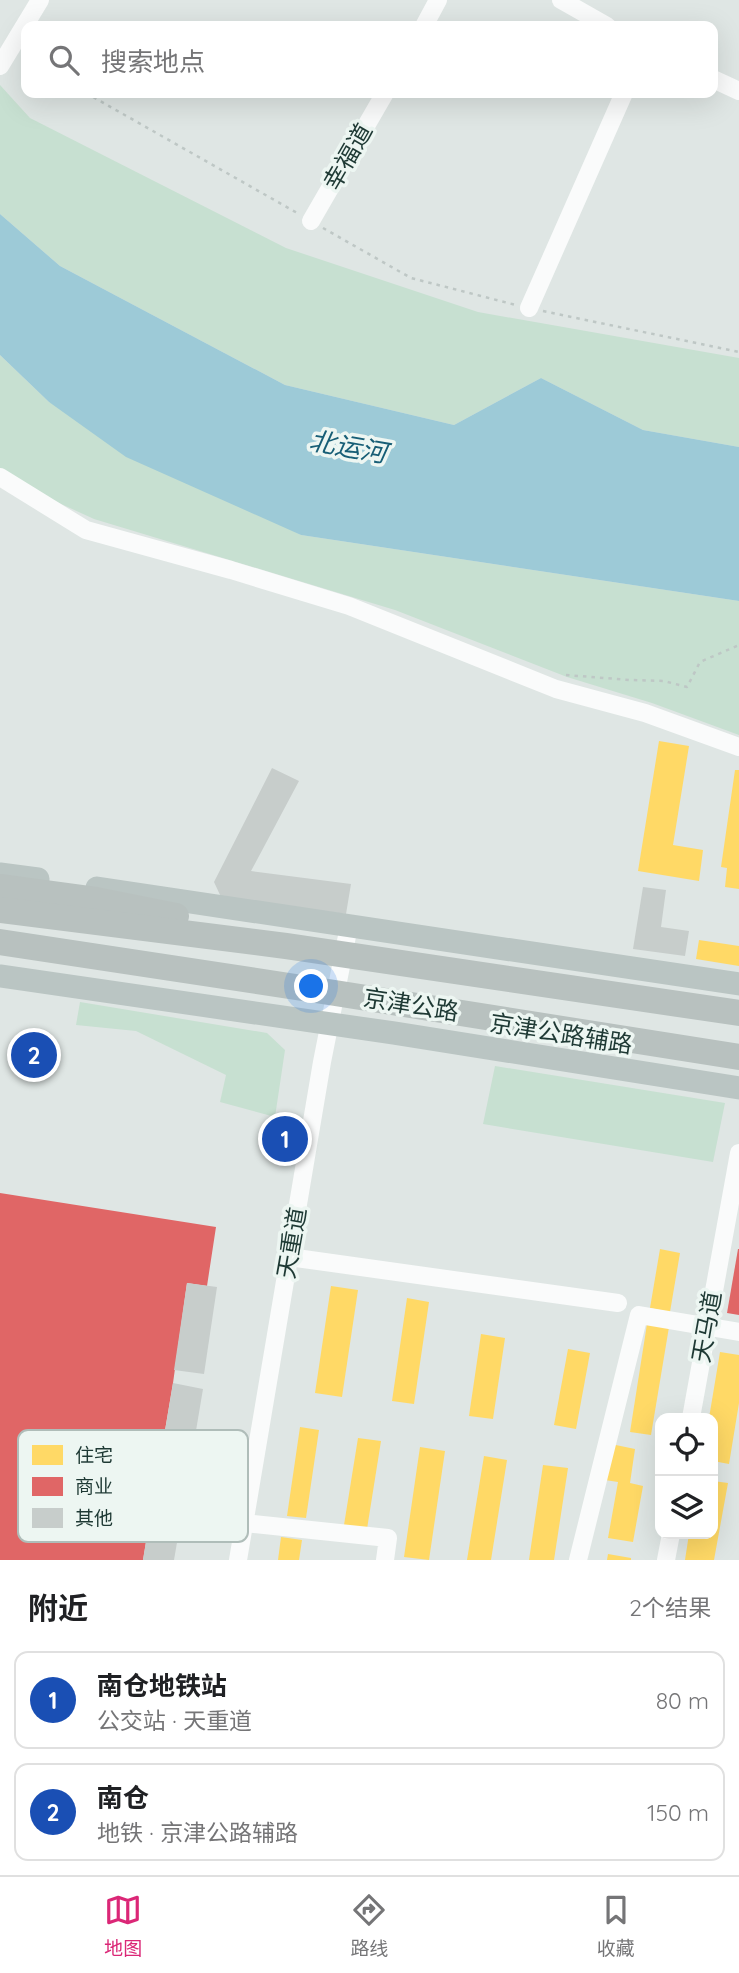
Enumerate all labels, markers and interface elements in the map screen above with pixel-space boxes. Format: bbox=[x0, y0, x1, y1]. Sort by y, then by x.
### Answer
search box bbox=[21, 21, 718, 98]
icon: search bbox=[45, 41, 83, 79]
text: 搜索地点 bbox=[101, 45, 205, 78]
street label: 幸福道 bbox=[316, 118, 378, 195]
water label: 北运河 bbox=[307, 423, 394, 470]
your location bbox=[294, 969, 328, 1003]
street label: 京津公路 bbox=[361, 982, 461, 1026]
street label: 京津公路辅路 bbox=[488, 1007, 635, 1059]
pin: 2 bbox=[11, 1029, 57, 1081]
pin: 1 bbox=[262, 1113, 308, 1165]
street label: 天重道 bbox=[270, 1205, 312, 1281]
street label: 天马道 bbox=[685, 1289, 727, 1365]
map controls bbox=[655, 1413, 718, 1539]
button: locate bbox=[655, 1413, 718, 1476]
legend bbox=[18, 1430, 248, 1542]
text: 住宅 bbox=[75, 1443, 113, 1467]
text: 商业 bbox=[75, 1474, 113, 1498]
button: layers bbox=[655, 1476, 718, 1539]
text: 其他 bbox=[75, 1506, 113, 1530]
text: 附近 bbox=[28, 1589, 88, 1627]
text: 2个结果 bbox=[629, 1593, 711, 1622]
text: 南仓地铁站 bbox=[97, 1669, 227, 1702]
text: 1 bbox=[49, 1686, 57, 1715]
text: 80 m bbox=[656, 1686, 709, 1715]
text: 公交站 · 天重道 bbox=[97, 1706, 252, 1735]
text: 南仓 bbox=[97, 1781, 149, 1814]
text: 2 bbox=[46, 1798, 60, 1827]
text: 150 m bbox=[647, 1798, 709, 1827]
text: 地铁 · 京津公路辅路 bbox=[97, 1818, 298, 1847]
tab: 地图 bbox=[104, 1891, 142, 1960]
tab: 路线 bbox=[350, 1891, 389, 1960]
tab: 收藏 bbox=[597, 1891, 635, 1960]

